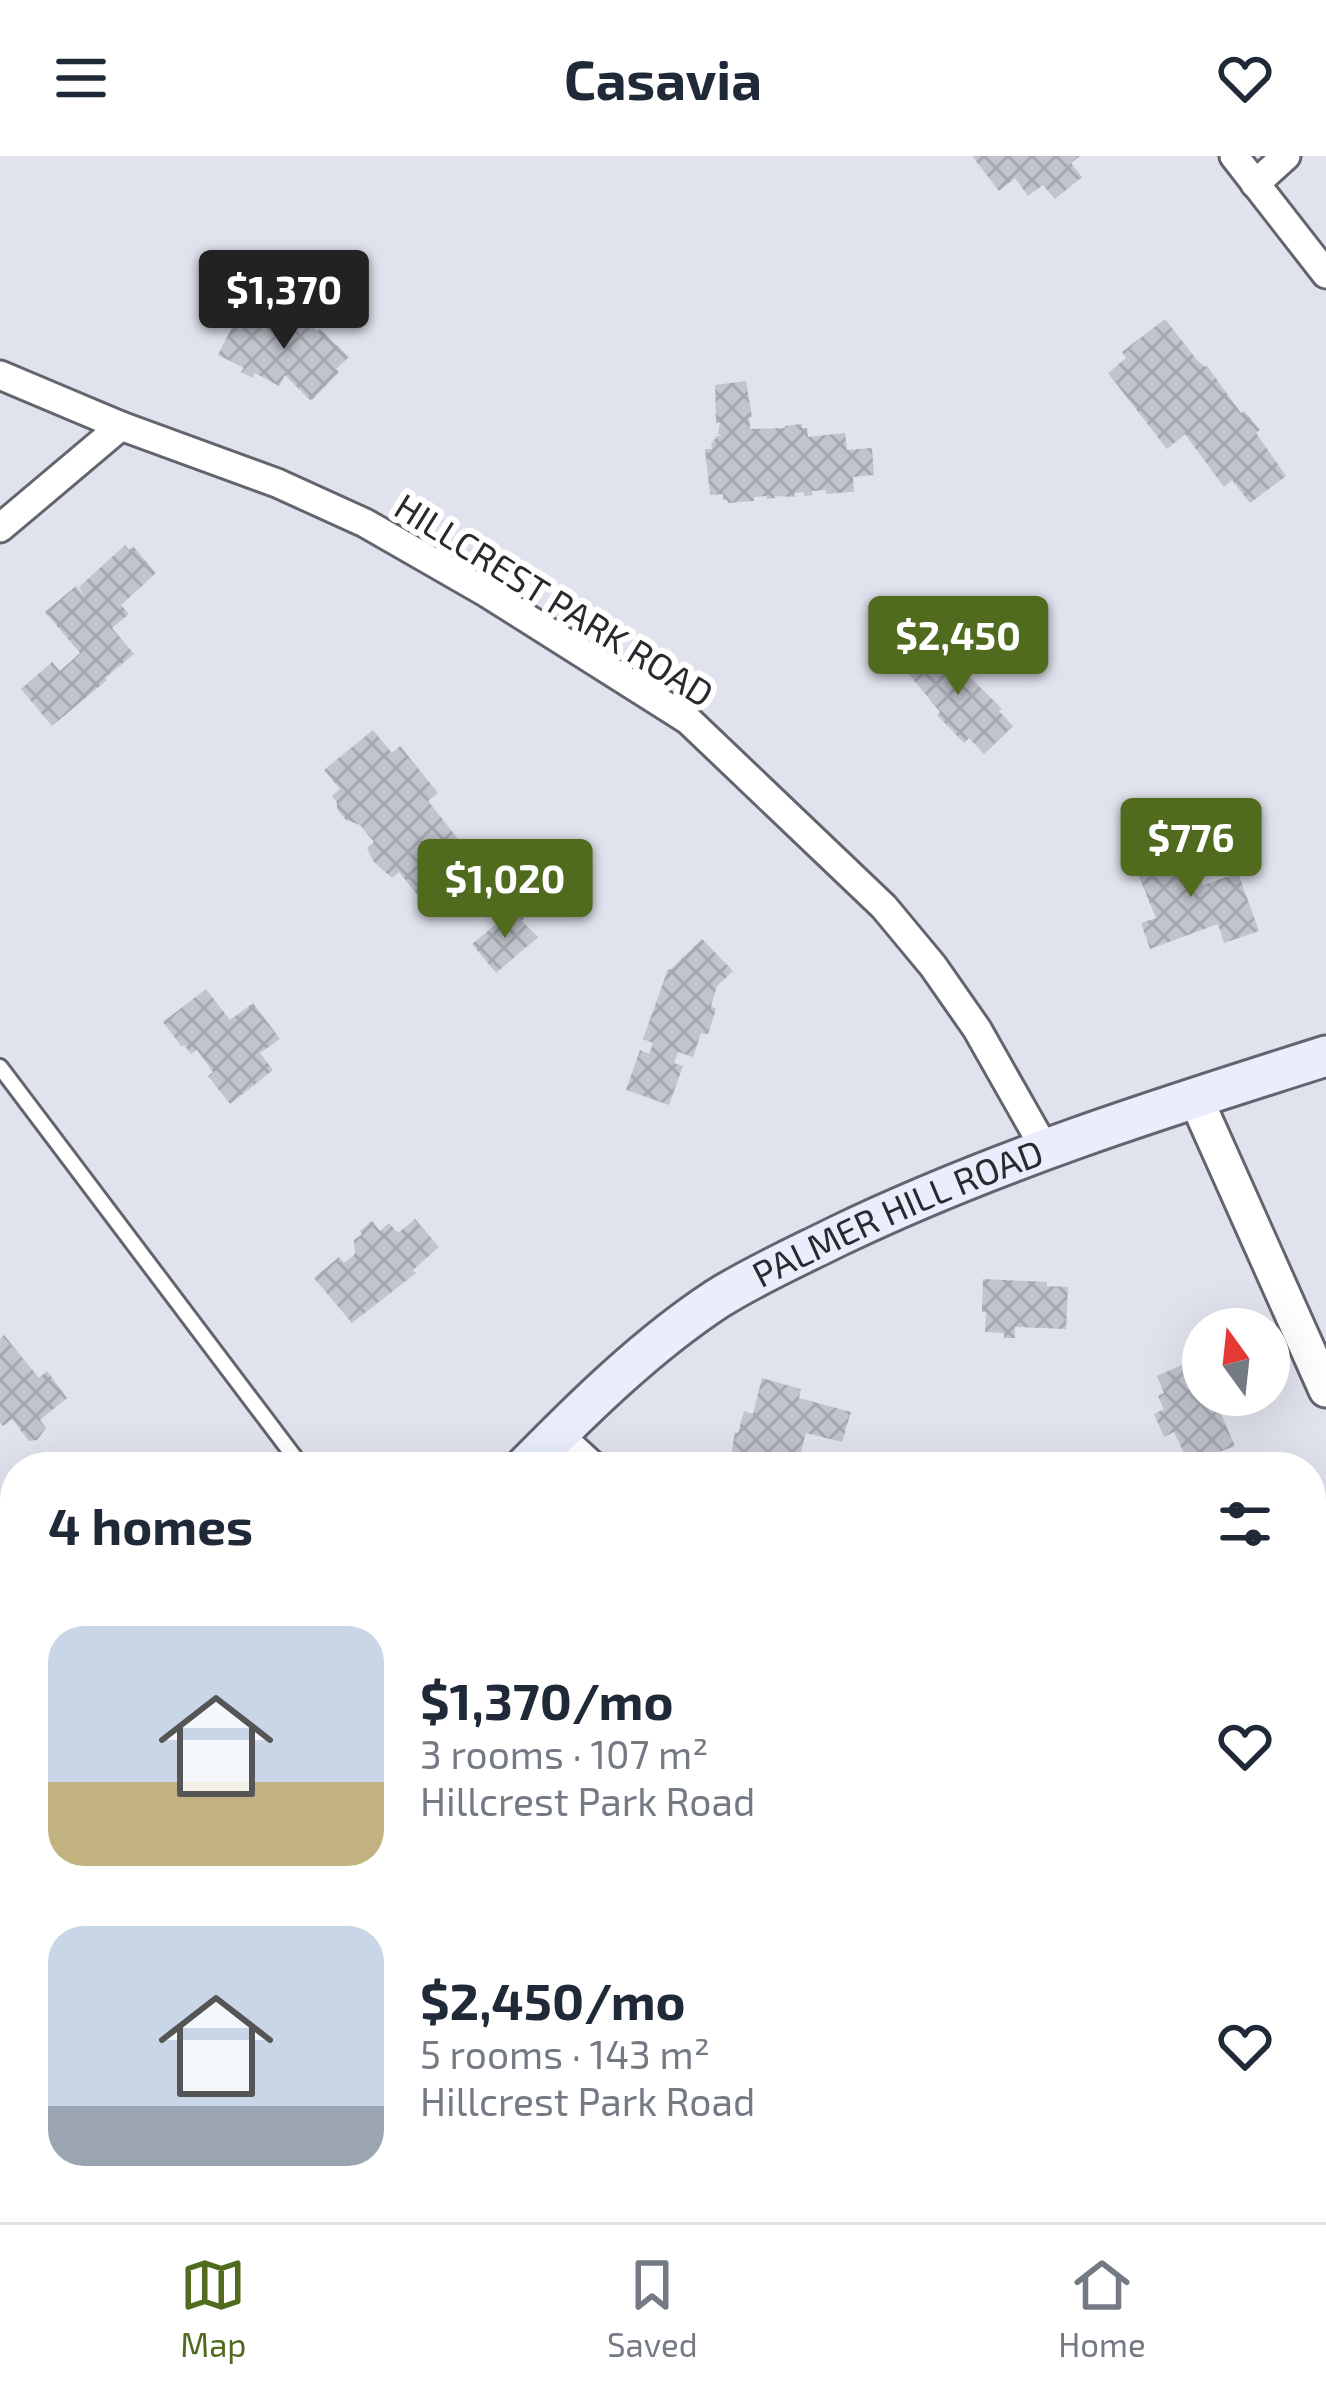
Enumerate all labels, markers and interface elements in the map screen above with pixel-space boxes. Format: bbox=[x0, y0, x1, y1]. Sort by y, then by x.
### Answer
icon: menu bbox=[48, 45, 114, 111]
icon: heart bbox=[1212, 45, 1278, 111]
text: Casavia bbox=[564, 46, 762, 111]
pin: $1,370 bbox=[186, 250, 382, 352]
text: $1,370 bbox=[226, 265, 342, 312]
street label: HILLCREST PARK ROAD bbox=[388, 483, 722, 714]
pin: $2,450 bbox=[860, 596, 1056, 698]
text: $2,450 bbox=[895, 611, 1021, 658]
pin: $776 bbox=[1120, 798, 1262, 900]
text: $776 bbox=[1148, 813, 1234, 860]
pin: $1,020 bbox=[407, 839, 603, 941]
text: $1,020 bbox=[445, 854, 565, 901]
street label: PALMER HILL ROAD bbox=[744, 1129, 1048, 1295]
north arrow bbox=[1182, 1308, 1290, 1416]
map controls bbox=[1182, 1308, 1290, 1416]
icon: filters bbox=[1212, 1491, 1278, 1557]
text: 4 homes bbox=[48, 1494, 253, 1555]
text: $1,370/mo bbox=[420, 1669, 674, 1730]
icon: home bbox=[144, 1674, 288, 1818]
icon: heart bbox=[1212, 1713, 1278, 1779]
text: 3 rooms · 107 m² bbox=[420, 1730, 708, 1777]
text: Hillcrest Park Road bbox=[420, 1777, 755, 1824]
text: $2,450/mo bbox=[420, 1969, 686, 2030]
icon: home bbox=[144, 1974, 288, 2118]
icon: heart bbox=[1212, 2013, 1278, 2079]
text: 5 rooms · 143 m² bbox=[420, 2030, 710, 2077]
text: Hillcrest Park Road bbox=[420, 2077, 755, 2124]
tab: Map bbox=[180, 2252, 247, 2364]
tab: Saved bbox=[607, 2252, 698, 2364]
tab: Home bbox=[1058, 2252, 1146, 2364]

